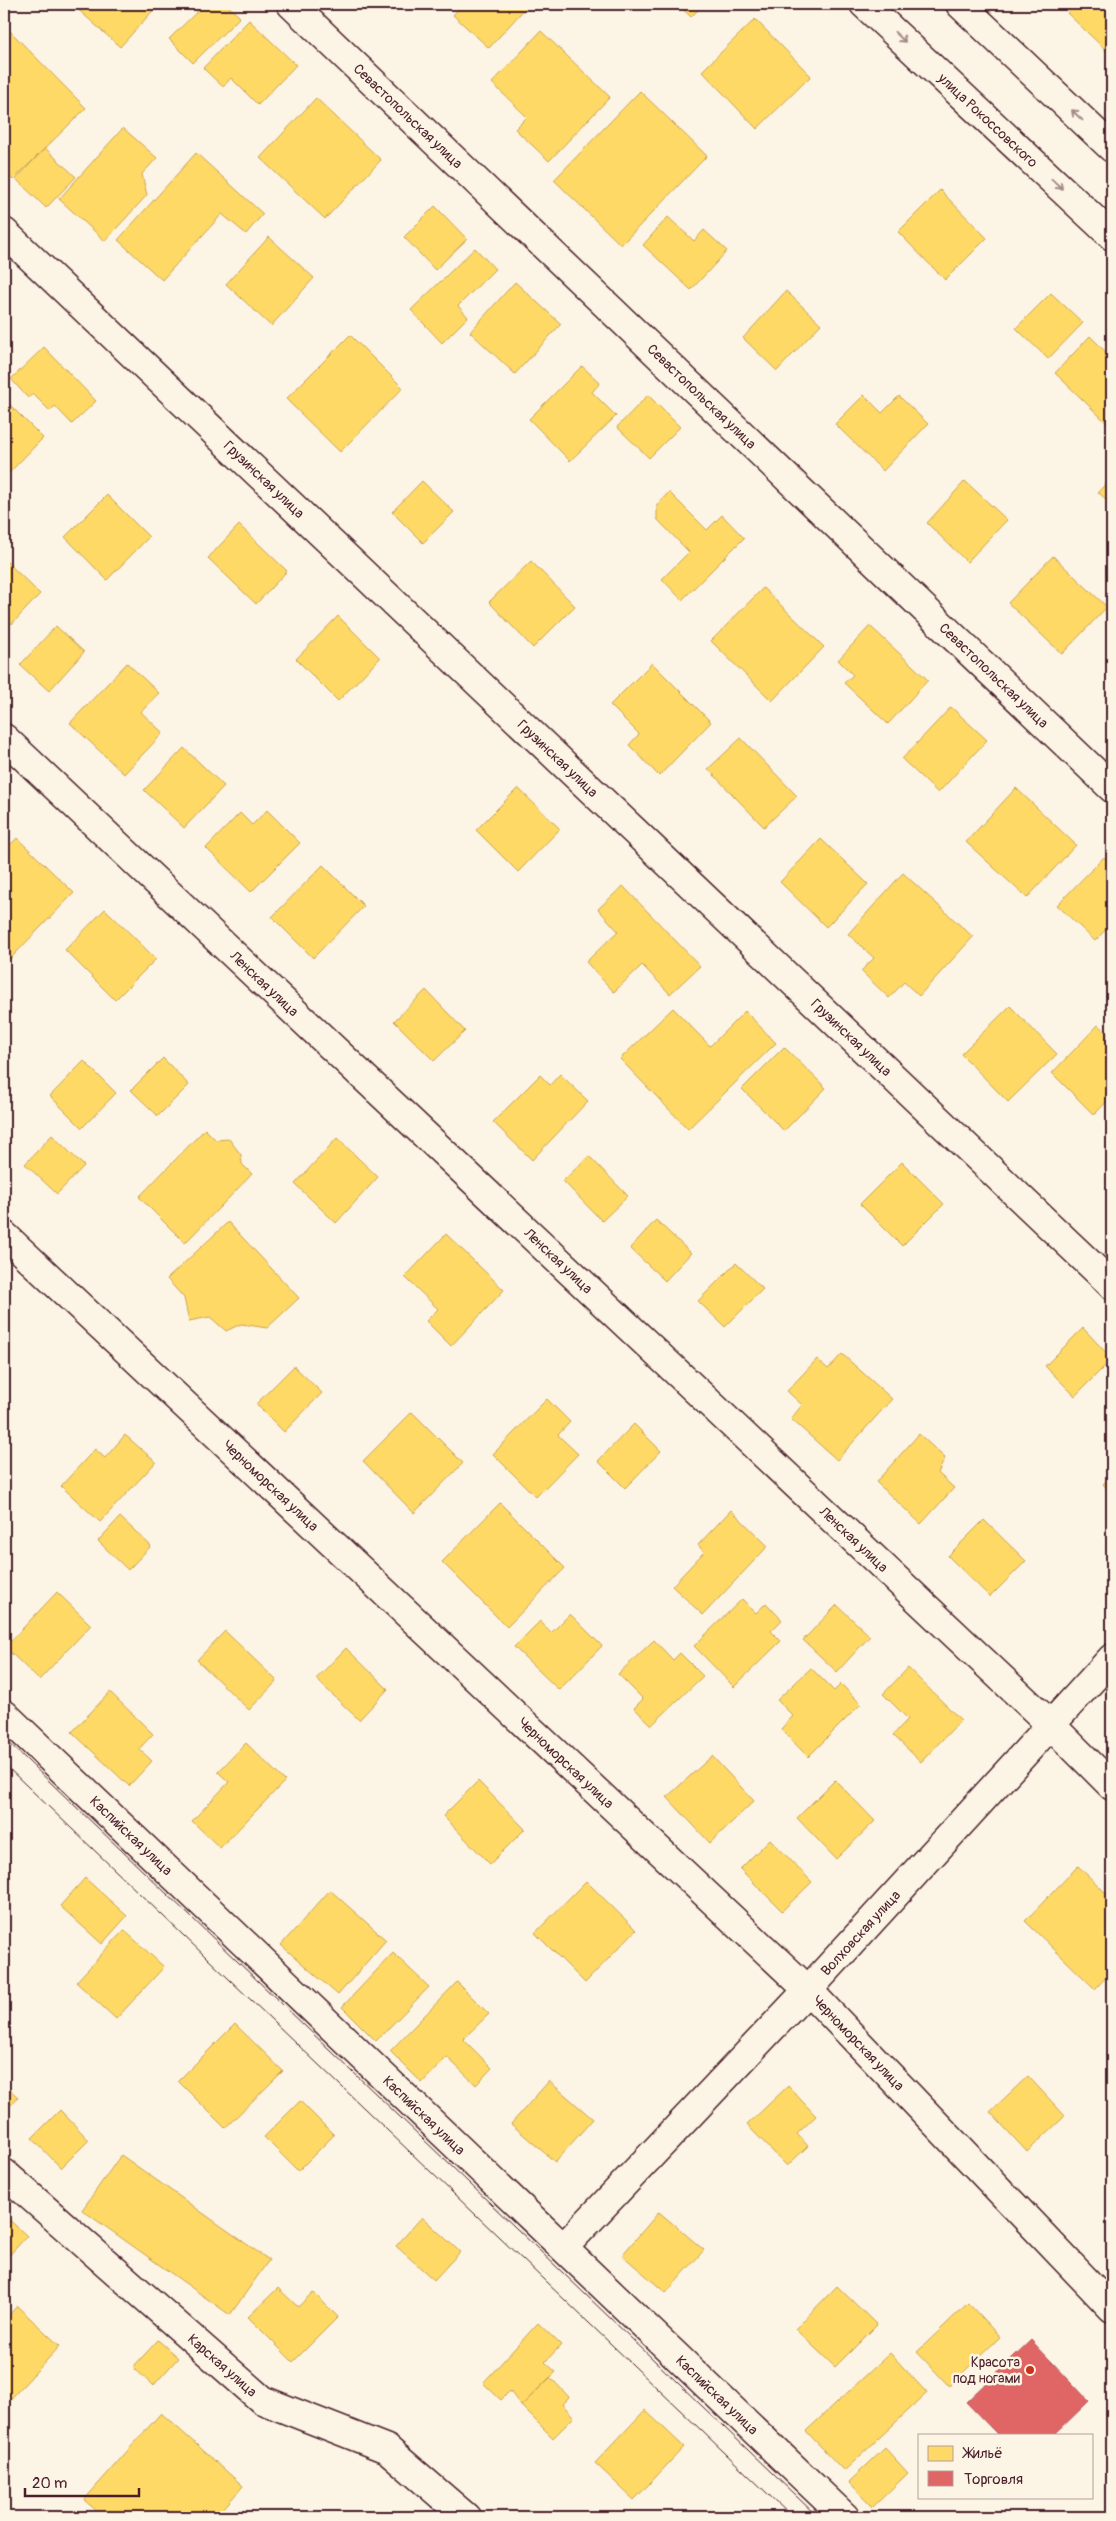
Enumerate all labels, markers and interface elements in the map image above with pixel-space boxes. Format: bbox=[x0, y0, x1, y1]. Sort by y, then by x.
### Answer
one-way arrow bbox=[893, 31, 906, 43]
street label: Севастопольская улица bbox=[350, 60, 466, 172]
street label: улица Рокоссовского bbox=[934, 69, 1041, 171]
one-way arrow bbox=[1071, 109, 1083, 121]
one-way arrow bbox=[1050, 178, 1063, 190]
street label: Севастопольская улица bbox=[643, 341, 759, 453]
street label: Грузинская улица bbox=[220, 437, 308, 522]
street label: Севастопольская улица bbox=[936, 620, 1052, 732]
street label: Грузинская улица bbox=[514, 716, 601, 801]
street label: Ленская улица bbox=[226, 947, 302, 1020]
street label: Грузинская улица bbox=[807, 995, 895, 1080]
street label: Ленская улица bbox=[520, 1224, 596, 1297]
street label: Черноморская улица bbox=[219, 1437, 322, 1535]
street label: Ленская улица bbox=[815, 1503, 891, 1576]
street label: Черноморская улица bbox=[514, 1714, 617, 1812]
street label: Каспийская улица bbox=[86, 1793, 176, 1879]
street label: Волховская улица bbox=[817, 1887, 904, 1979]
street label: Черноморская улица bbox=[809, 1992, 908, 2094]
street label: Каспийская улица bbox=[379, 2072, 469, 2159]
street label: Карская улица bbox=[184, 2331, 260, 2401]
street label: Каспийская улица bbox=[672, 2352, 761, 2438]
place label: Красота под ногами bbox=[953, 2354, 1020, 2387]
marker: Красота под ногами bbox=[1024, 2364, 1036, 2376]
legend bbox=[918, 2434, 1094, 2498]
text: Жильё bbox=[962, 2444, 1003, 2463]
scale bar bbox=[25, 2466, 139, 2498]
text: Торговля bbox=[964, 2470, 1023, 2489]
text: 20 m bbox=[32, 2474, 67, 2493]

